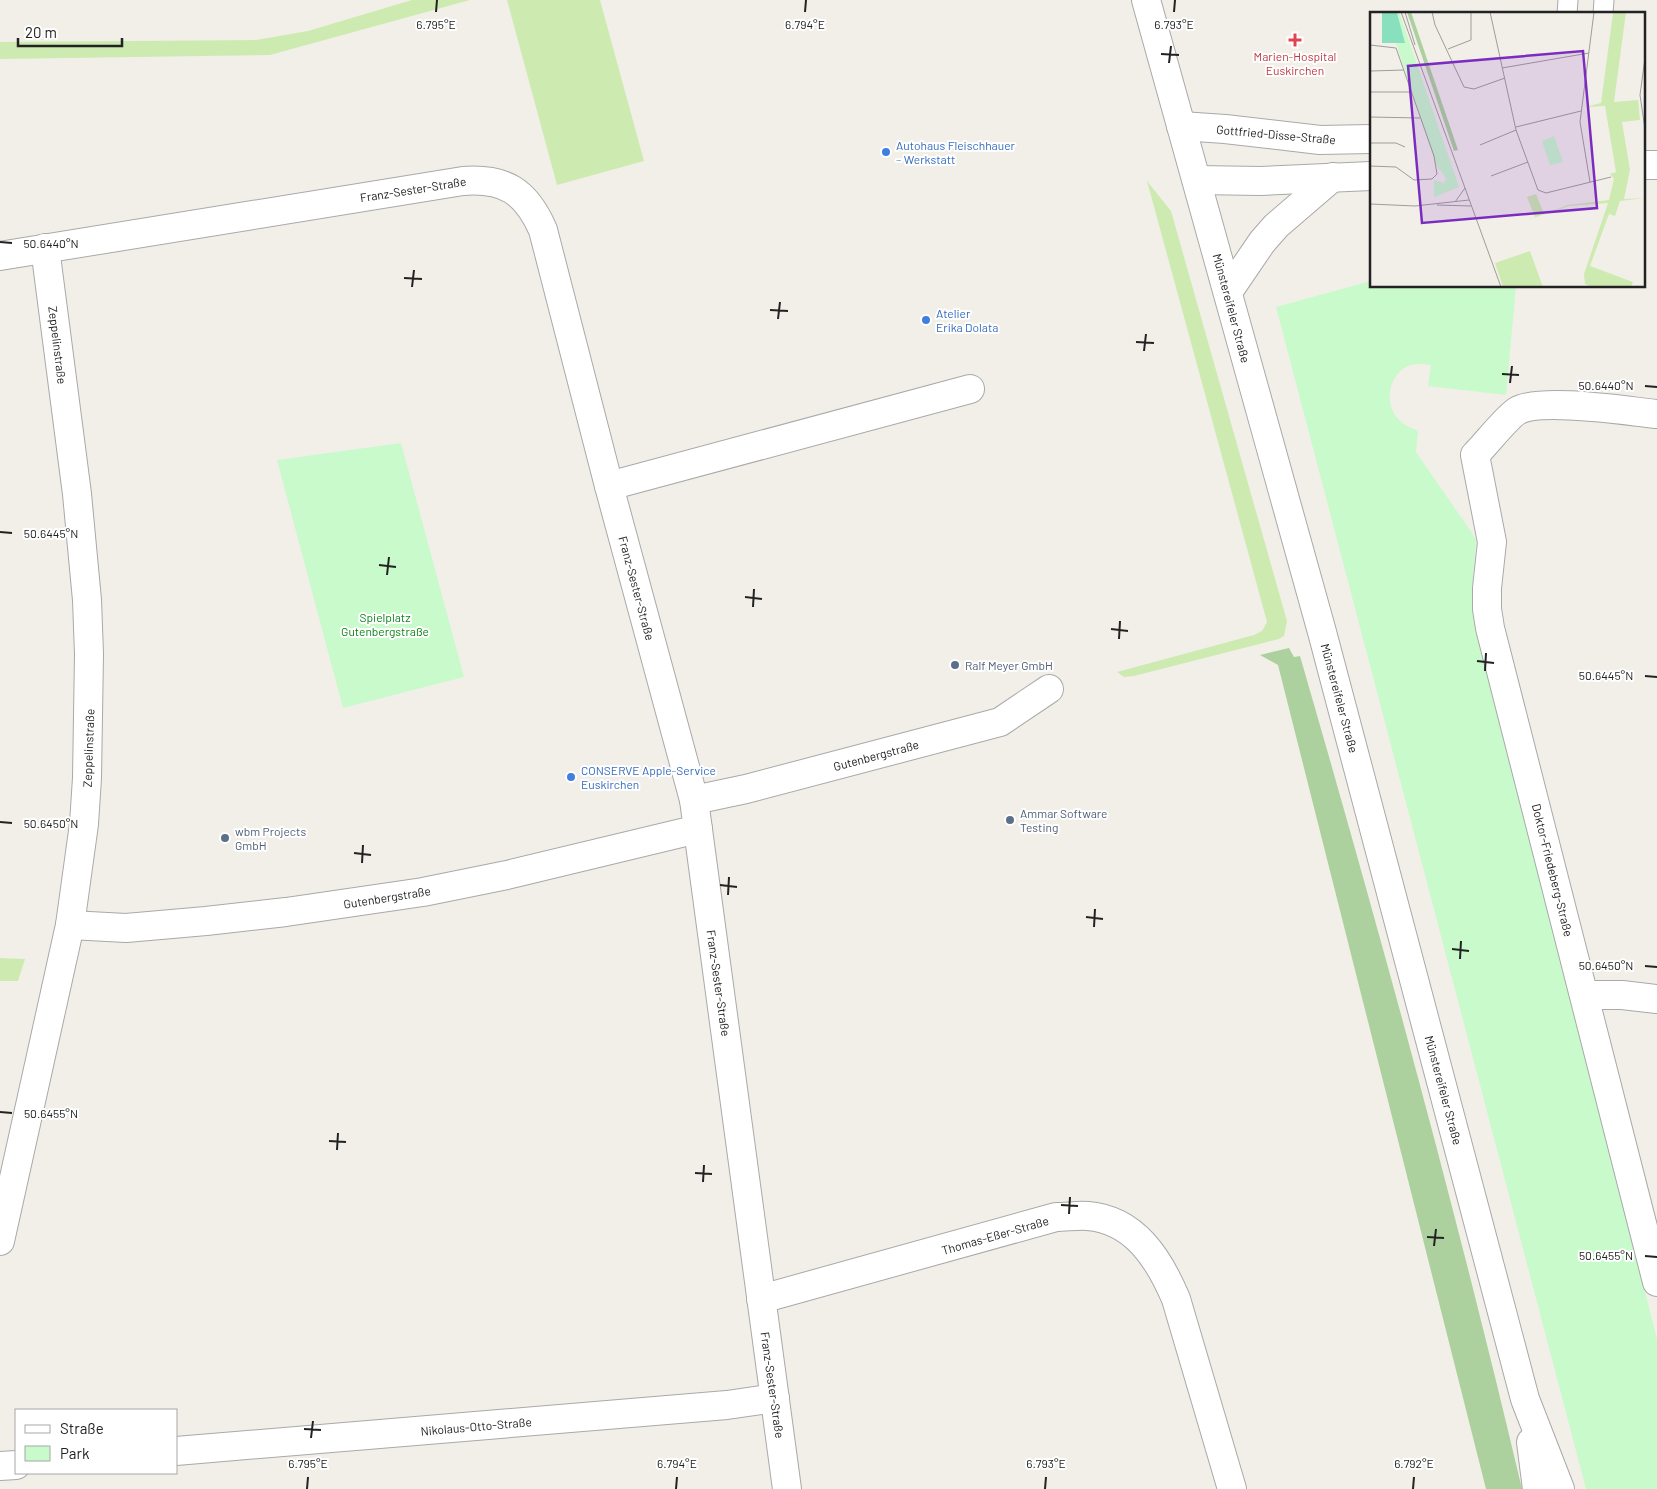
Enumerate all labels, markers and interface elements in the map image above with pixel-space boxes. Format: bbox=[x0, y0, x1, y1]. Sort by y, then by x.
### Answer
inset map bbox=[1370, 12, 1644, 288]
scale bar bbox=[18, 15, 121, 47]
text: 6.795°E bbox=[416, 17, 456, 31]
text: 6.794°E bbox=[785, 17, 825, 31]
text: 6.793°E bbox=[1154, 17, 1194, 31]
text: 20 m bbox=[25, 23, 57, 41]
marker: Marien-Hospital Euskirchen bbox=[1288, 33, 1302, 47]
place label: Marien-Hospital Euskirchen bbox=[1254, 49, 1336, 77]
street label: Gottfried-Disse-Straße bbox=[1216, 122, 1336, 146]
place label: Autohaus Fleischhauer – Werkstatt bbox=[896, 138, 1016, 166]
marker: Autohaus Fleischhauer – Werkstatt bbox=[880, 146, 892, 158]
street label: Franz-Sester-Straße bbox=[359, 174, 467, 204]
text: 50.6440°N bbox=[23, 236, 79, 250]
street label: Münstereifeler Straße bbox=[1211, 252, 1253, 364]
street label: Zeppelinstraße bbox=[46, 305, 70, 385]
place label: Atelier Erika Dolata bbox=[936, 306, 998, 334]
marker: Atelier Erika Dolata bbox=[920, 314, 932, 326]
text: 50.6440°N bbox=[1578, 378, 1634, 392]
text: 50.6445°N bbox=[24, 526, 78, 540]
street label: Franz-Sester-Straße bbox=[616, 534, 658, 642]
park label: Spielplatz Gutenbergstraße bbox=[341, 610, 429, 638]
street label: Münstereifeler Straße bbox=[1319, 642, 1361, 754]
place label: Ralf Meyer GmbH bbox=[965, 658, 1053, 672]
marker: Ralf Meyer GmbH bbox=[949, 659, 961, 671]
text: 50.6445°N bbox=[1579, 668, 1633, 682]
street label: Zeppelinstraße bbox=[80, 709, 96, 787]
street label: Gutenbergstraße bbox=[832, 737, 920, 773]
place label: CONSERVE Apple-Service Euskirchen bbox=[581, 763, 716, 791]
marker: CONSERVE Apple-Service Euskirchen bbox=[565, 771, 577, 783]
street label: Doktor-Friedeberg-Straße bbox=[1530, 802, 1576, 938]
place label: Ammar Software Testing bbox=[1020, 806, 1108, 834]
marker: Ammar Software Testing bbox=[1004, 814, 1016, 826]
text: 50.6450°N bbox=[24, 816, 78, 830]
place label: wbm Projects GmbH bbox=[235, 824, 306, 852]
marker: wbm Projects GmbH bbox=[219, 832, 231, 844]
street label: Gutenbergstraße bbox=[342, 883, 432, 911]
street label: Franz-Sester-Straße bbox=[705, 929, 733, 1037]
text: 50.6450°N bbox=[1579, 958, 1633, 972]
street label: Münstereifeler Straße bbox=[1423, 1034, 1465, 1146]
text: 50.6455°N bbox=[24, 1106, 78, 1120]
street label: Thomas-Eßer-Straße bbox=[940, 1213, 1050, 1257]
text: 50.6455°N bbox=[1579, 1248, 1633, 1262]
street label: Franz-Sester-Straße bbox=[759, 1331, 787, 1439]
legend bbox=[15, 1409, 178, 1474]
street label: Nikolaus-Otto-Straße bbox=[420, 1414, 532, 1438]
text: Straße bbox=[60, 1419, 104, 1437]
text: Park bbox=[60, 1444, 90, 1462]
text: 6.795°E bbox=[288, 1456, 328, 1470]
text: 6.794°E bbox=[657, 1456, 697, 1470]
text: 6.793°E bbox=[1026, 1456, 1066, 1470]
text: 6.792°E bbox=[1394, 1456, 1434, 1470]

